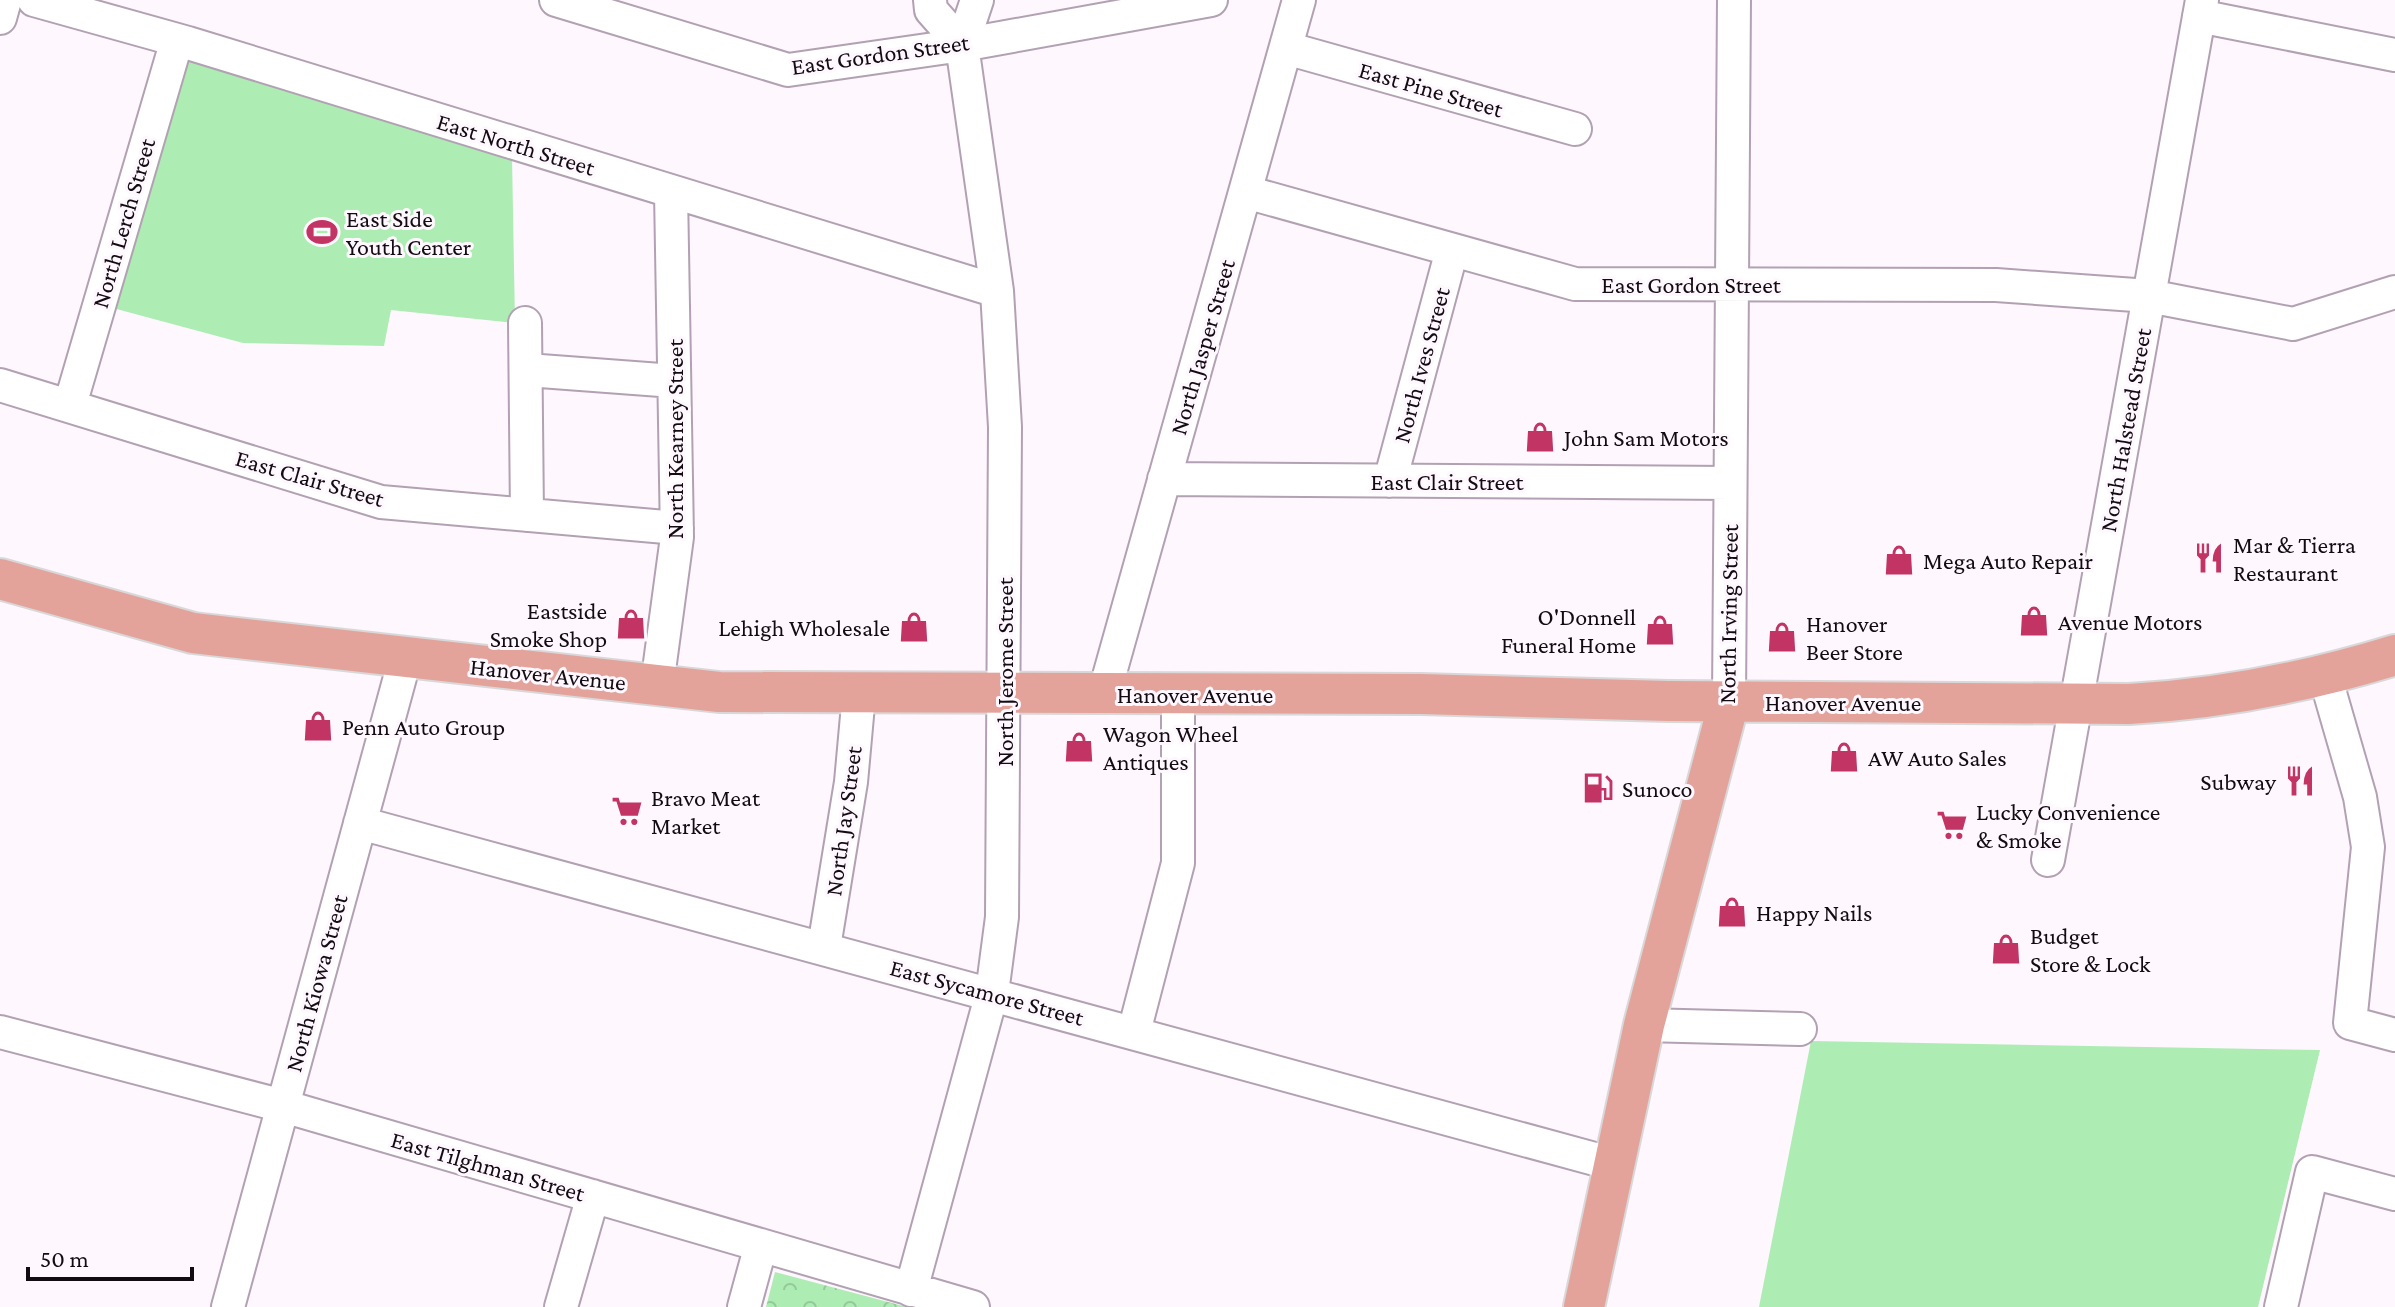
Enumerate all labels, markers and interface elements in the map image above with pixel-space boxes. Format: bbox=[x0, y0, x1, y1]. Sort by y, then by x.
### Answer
street label: East Gordon Street bbox=[789, 28, 972, 80]
street label: East Pine Street bbox=[1356, 56, 1507, 123]
street label: East North Street bbox=[434, 107, 599, 181]
street label: North Lerch Street bbox=[86, 134, 160, 311]
place label: East Side Youth Center bbox=[346, 205, 472, 260]
sports icon: East Side Youth Center bbox=[305, 215, 339, 249]
street label: North Jasper Street bbox=[1164, 255, 1240, 438]
street label: East Gordon Street bbox=[1601, 271, 1782, 298]
street label: North Ives Street bbox=[1387, 283, 1455, 446]
street label: North Halstead Street bbox=[2094, 325, 2156, 534]
street label: North Kearney Street bbox=[661, 338, 688, 539]
shop icon: John Sam Motors bbox=[1523, 420, 1557, 454]
place label: John Sam Motors bbox=[1562, 424, 1729, 451]
street label: East Clair Street bbox=[233, 444, 388, 512]
street label: East Clair Street bbox=[1370, 468, 1525, 495]
street label: North Irving Street bbox=[1713, 523, 1743, 704]
place label: Mar & Tierra Restaurant bbox=[2233, 531, 2356, 586]
restaurant icon: Mar & Tierra Restaurant bbox=[2192, 541, 2226, 575]
shop icon: Mega Auto Repair bbox=[1882, 543, 1916, 577]
place label: Mega Auto Repair bbox=[1923, 547, 2093, 574]
street label: North Jerome Street bbox=[991, 576, 1018, 767]
place label: Eastside Smoke Shop bbox=[490, 597, 607, 652]
place label: O'Donnell Funeral Home bbox=[1501, 603, 1636, 658]
shop icon: Avenue Motors bbox=[2017, 604, 2051, 638]
shop icon: Eastside Smoke Shop bbox=[614, 607, 648, 641]
place label: Avenue Motors bbox=[2058, 608, 2203, 635]
shop icon: Lehigh Wholesale bbox=[897, 610, 931, 644]
place label: Hanover Beer Store bbox=[1806, 610, 1903, 665]
shop icon: O'Donnell Funeral Home bbox=[1643, 613, 1677, 647]
place label: Lehigh Wholesale bbox=[718, 614, 890, 641]
shop icon: Hanover Beer Store bbox=[1765, 620, 1799, 654]
street label: Hanover Avenue bbox=[469, 652, 627, 696]
street label: Hanover Avenue bbox=[1117, 681, 1273, 708]
street label: Hanover Avenue bbox=[1765, 689, 1921, 716]
shop icon: Penn Auto Group bbox=[301, 709, 335, 743]
place label: Penn Auto Group bbox=[342, 713, 505, 740]
place label: Wagon Wheel Antiques bbox=[1103, 720, 1238, 775]
shop icon: Wagon Wheel Antiques bbox=[1062, 730, 1096, 764]
shop icon: AW Auto Sales bbox=[1827, 740, 1861, 774]
street label: North Jay Street bbox=[819, 743, 867, 898]
place label: AW Auto Sales bbox=[1868, 744, 2007, 771]
restaurant icon: Subway bbox=[2283, 764, 2317, 798]
place label: Subway bbox=[2200, 768, 2277, 795]
fuel station icon: Sunoco bbox=[1581, 771, 1615, 805]
place label: Sunoco bbox=[1622, 775, 1693, 802]
place label: Bravo Meat Market bbox=[651, 784, 761, 839]
supermarket icon: Bravo Meat Market bbox=[610, 794, 644, 828]
place label: Lucky Convenience & Smoke bbox=[1976, 798, 2160, 853]
supermarket icon: Lucky Convenience & Smoke bbox=[1935, 808, 1969, 842]
street label: North Kiowa Street bbox=[279, 890, 353, 1075]
shop icon: Happy Nails bbox=[1715, 895, 1749, 929]
place label: Happy Nails bbox=[1756, 899, 1872, 926]
place label: Budget Store & Lock bbox=[2030, 922, 2151, 977]
shop icon: Budget Store & Lock bbox=[1989, 932, 2023, 966]
street label: East Sycamore Street bbox=[887, 953, 1088, 1031]
street label: East Tilghman Street bbox=[388, 1125, 589, 1207]
scale bar bbox=[28, 1231, 192, 1281]
text: 50 m bbox=[40, 1245, 89, 1272]

